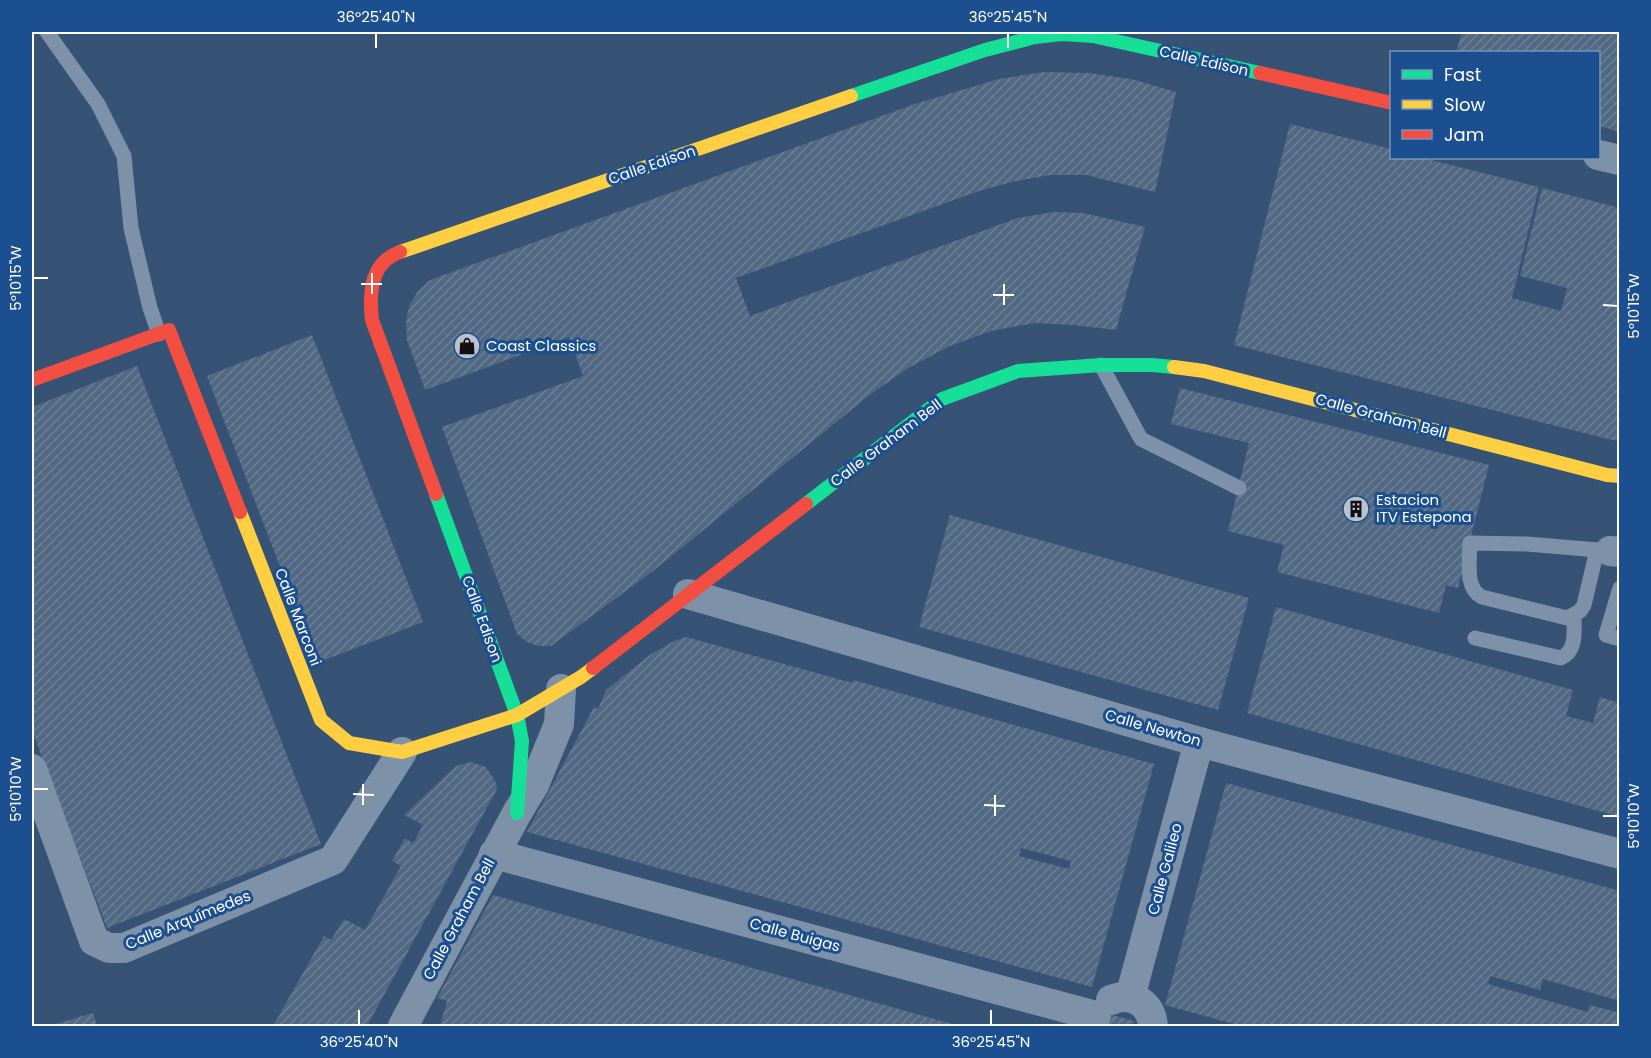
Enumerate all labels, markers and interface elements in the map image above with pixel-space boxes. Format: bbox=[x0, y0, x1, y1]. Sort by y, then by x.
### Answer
text: 36°25'40"N bbox=[337, 6, 415, 27]
text: 36°25'45"N bbox=[969, 6, 1047, 27]
street label: Calle Edison bbox=[1157, 40, 1251, 81]
legend bbox=[1390, 51, 1600, 159]
text: Fast bbox=[1444, 62, 1481, 87]
text: Slow bbox=[1444, 92, 1486, 117]
text: Jam bbox=[1444, 122, 1484, 147]
street label: Calle Edison bbox=[605, 140, 698, 189]
text: 5°10'15"W bbox=[5, 245, 26, 311]
text: 5°10'15"W bbox=[1623, 273, 1644, 339]
shop icon: Coast Classics bbox=[452, 331, 482, 361]
place label: Coast Classics bbox=[486, 335, 596, 356]
street label: Calle Graham Bell bbox=[1313, 388, 1449, 443]
street label: Calle Graham Bell bbox=[826, 394, 946, 492]
place label: Estacion ITV Estepona bbox=[1376, 489, 1472, 527]
building icon: Estacion ITV Estepona bbox=[1341, 494, 1371, 524]
street label: Calle Marconi bbox=[270, 565, 327, 669]
street label: Calle Edison bbox=[457, 572, 508, 665]
street label: Calle Newton bbox=[1103, 704, 1204, 751]
text: 5°10'10"W bbox=[5, 756, 26, 822]
text: 5°10'10"W bbox=[1623, 783, 1644, 849]
street label: Calle Galileo bbox=[1142, 821, 1187, 917]
street label: Calle Graham Bell bbox=[418, 854, 499, 983]
street label: Calle Arquímedes bbox=[122, 885, 254, 954]
street label: Calle Buigas bbox=[747, 912, 843, 957]
text: 36°25'40"N bbox=[320, 1031, 398, 1052]
text: 36°25'45"N bbox=[952, 1031, 1030, 1052]

